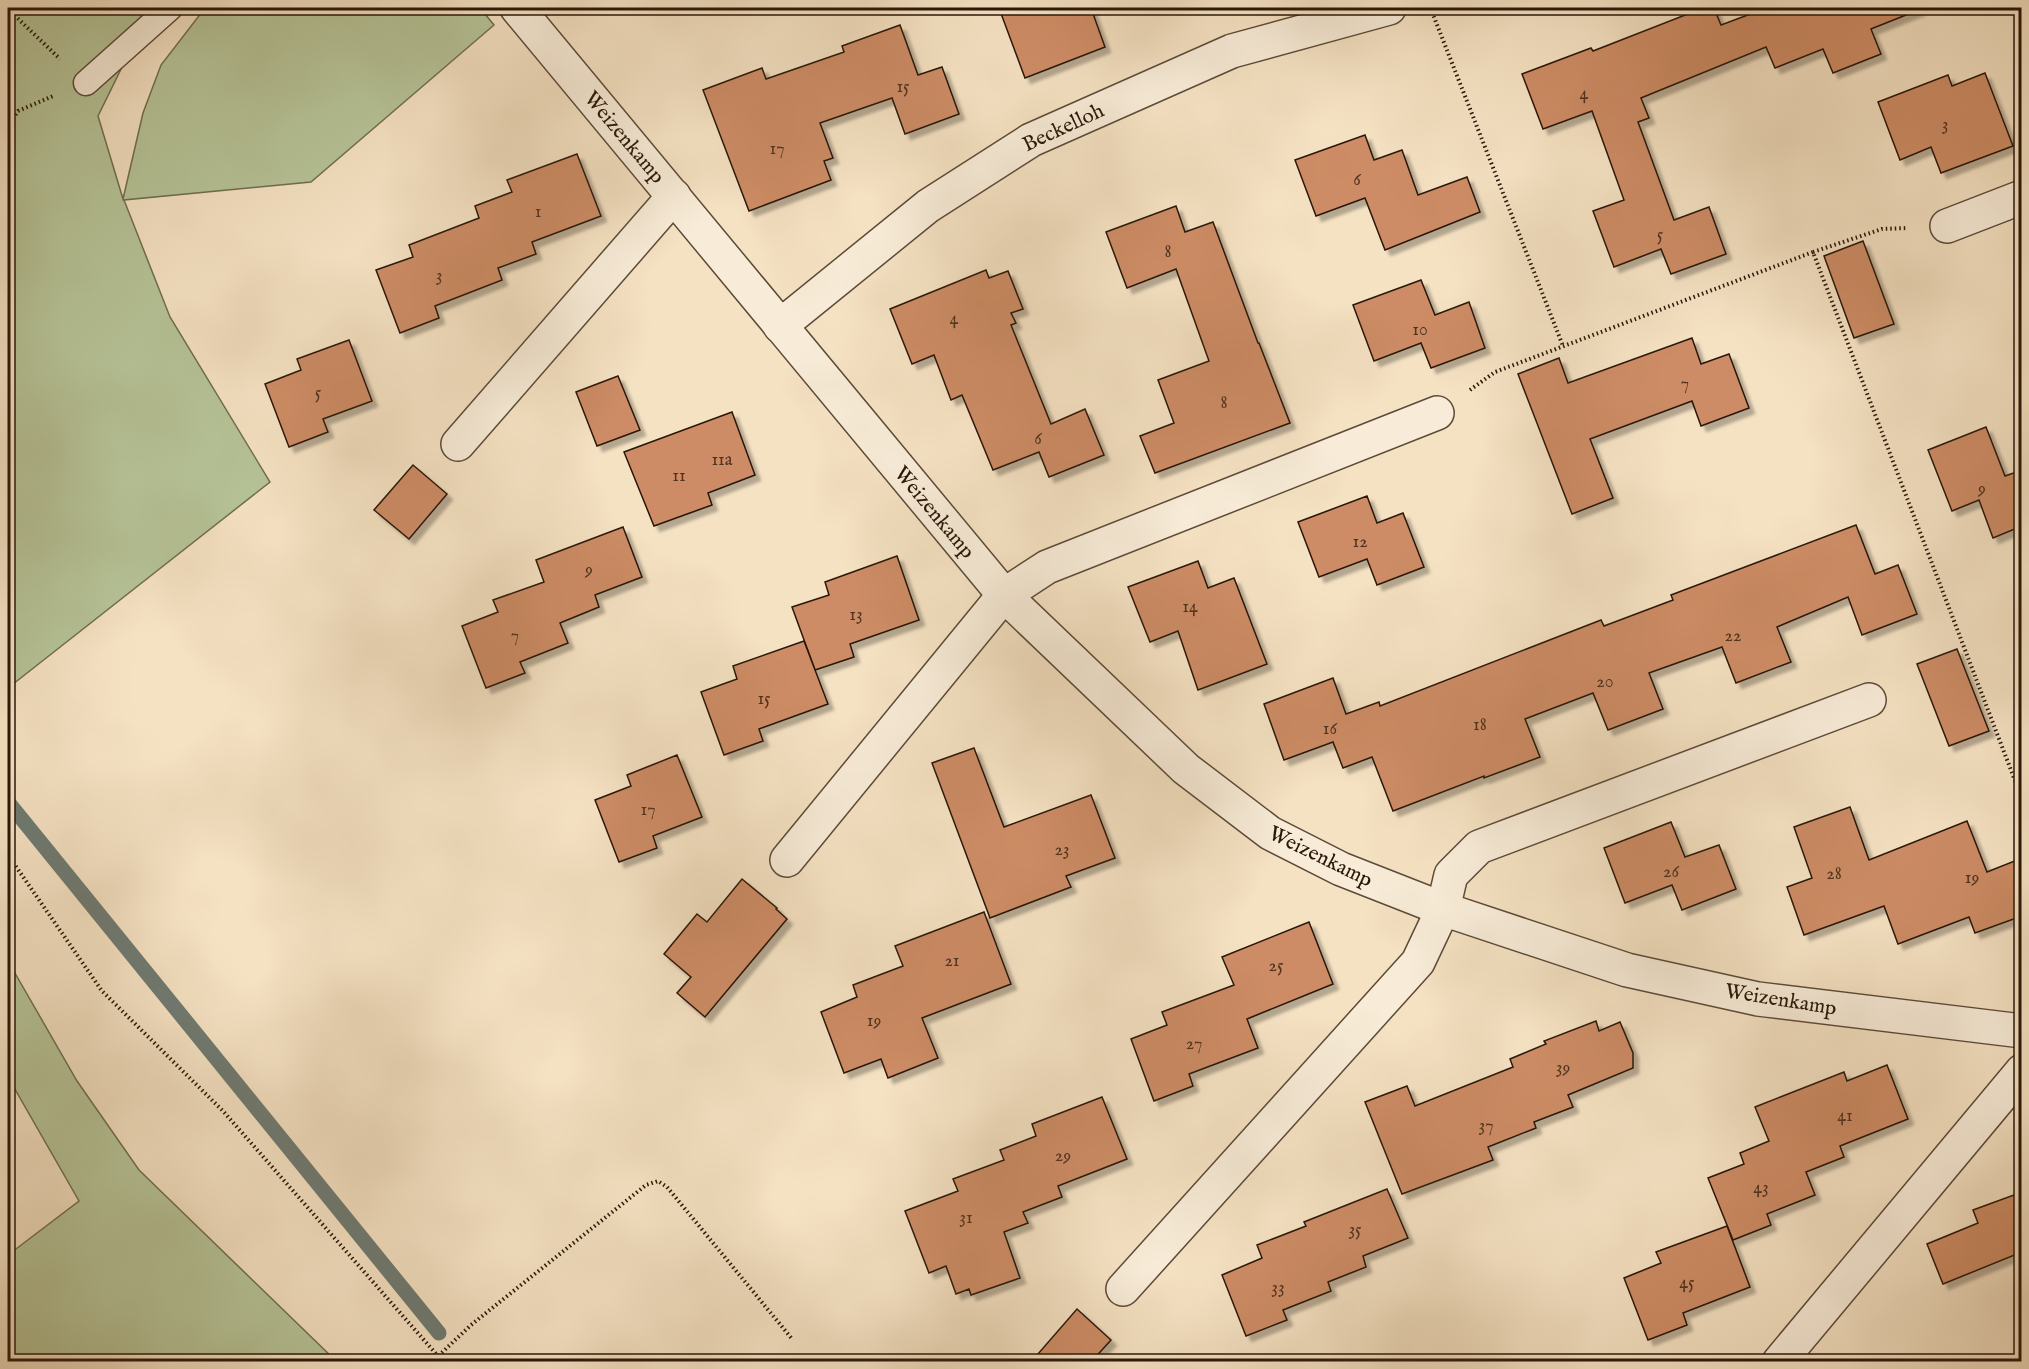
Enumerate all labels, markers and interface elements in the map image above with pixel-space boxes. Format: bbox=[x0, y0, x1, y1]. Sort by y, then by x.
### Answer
house number: 15 bbox=[896, 76, 910, 99]
house number: 4 bbox=[1580, 83, 1589, 106]
street label: Weizenkamp bbox=[577, 86, 670, 190]
street label: Beckelloh bbox=[1018, 98, 1109, 159]
house number: 3 bbox=[1942, 114, 1948, 137]
house number: 17 bbox=[769, 138, 785, 161]
house number: 6 bbox=[1353, 169, 1361, 192]
house number: 1 bbox=[535, 201, 541, 224]
house number: 5 bbox=[1657, 224, 1664, 247]
house number: 8 bbox=[1164, 241, 1172, 264]
house number: 3 bbox=[436, 265, 442, 288]
house number: 4 bbox=[950, 308, 959, 331]
house number: 10 bbox=[1412, 319, 1428, 342]
house number: 7 bbox=[1681, 373, 1689, 396]
house number: 5 bbox=[315, 382, 322, 405]
house number: 8 bbox=[1220, 392, 1228, 415]
house number: 6 bbox=[1034, 428, 1042, 451]
house number: 11a bbox=[711, 449, 733, 472]
street label: Weizenkamp bbox=[887, 461, 980, 565]
house number: 11 bbox=[672, 465, 686, 488]
house number: 9 bbox=[1977, 478, 1986, 501]
house number: 12 bbox=[1352, 531, 1368, 554]
house number: 9 bbox=[584, 559, 593, 582]
house number: 14 bbox=[1182, 596, 1198, 619]
house number: 13 bbox=[849, 604, 863, 627]
house number: 7 bbox=[511, 625, 519, 648]
house number: 22 bbox=[1725, 625, 1741, 648]
house number: 20 bbox=[1596, 671, 1614, 694]
house number: 15 bbox=[757, 688, 771, 711]
house number: 18 bbox=[1473, 714, 1487, 737]
house number: 16 bbox=[1323, 718, 1338, 741]
house number: 17 bbox=[640, 799, 656, 822]
street label: Weizenkamp bbox=[1264, 821, 1377, 894]
house number: 23 bbox=[1054, 839, 1070, 862]
house number: 26 bbox=[1663, 861, 1679, 884]
house number: 28 bbox=[1826, 863, 1842, 886]
house number: 19 bbox=[1965, 867, 1979, 890]
house number: 21 bbox=[944, 950, 960, 973]
house number: 25 bbox=[1269, 955, 1284, 978]
street label: Weizenkamp bbox=[1723, 978, 1839, 1023]
house number: 19 bbox=[867, 1010, 881, 1033]
house number: 27 bbox=[1186, 1033, 1202, 1056]
house number: 39 bbox=[1556, 1057, 1570, 1080]
house number: 41 bbox=[1837, 1105, 1853, 1128]
house number: 37 bbox=[1478, 1115, 1494, 1138]
house number: 29 bbox=[1055, 1145, 1071, 1168]
house number: 43 bbox=[1753, 1177, 1769, 1200]
house number: 31 bbox=[959, 1207, 973, 1230]
house number: 35 bbox=[1348, 1219, 1362, 1242]
house number: 45 bbox=[1679, 1272, 1695, 1295]
house number: 33 bbox=[1271, 1277, 1285, 1300]

